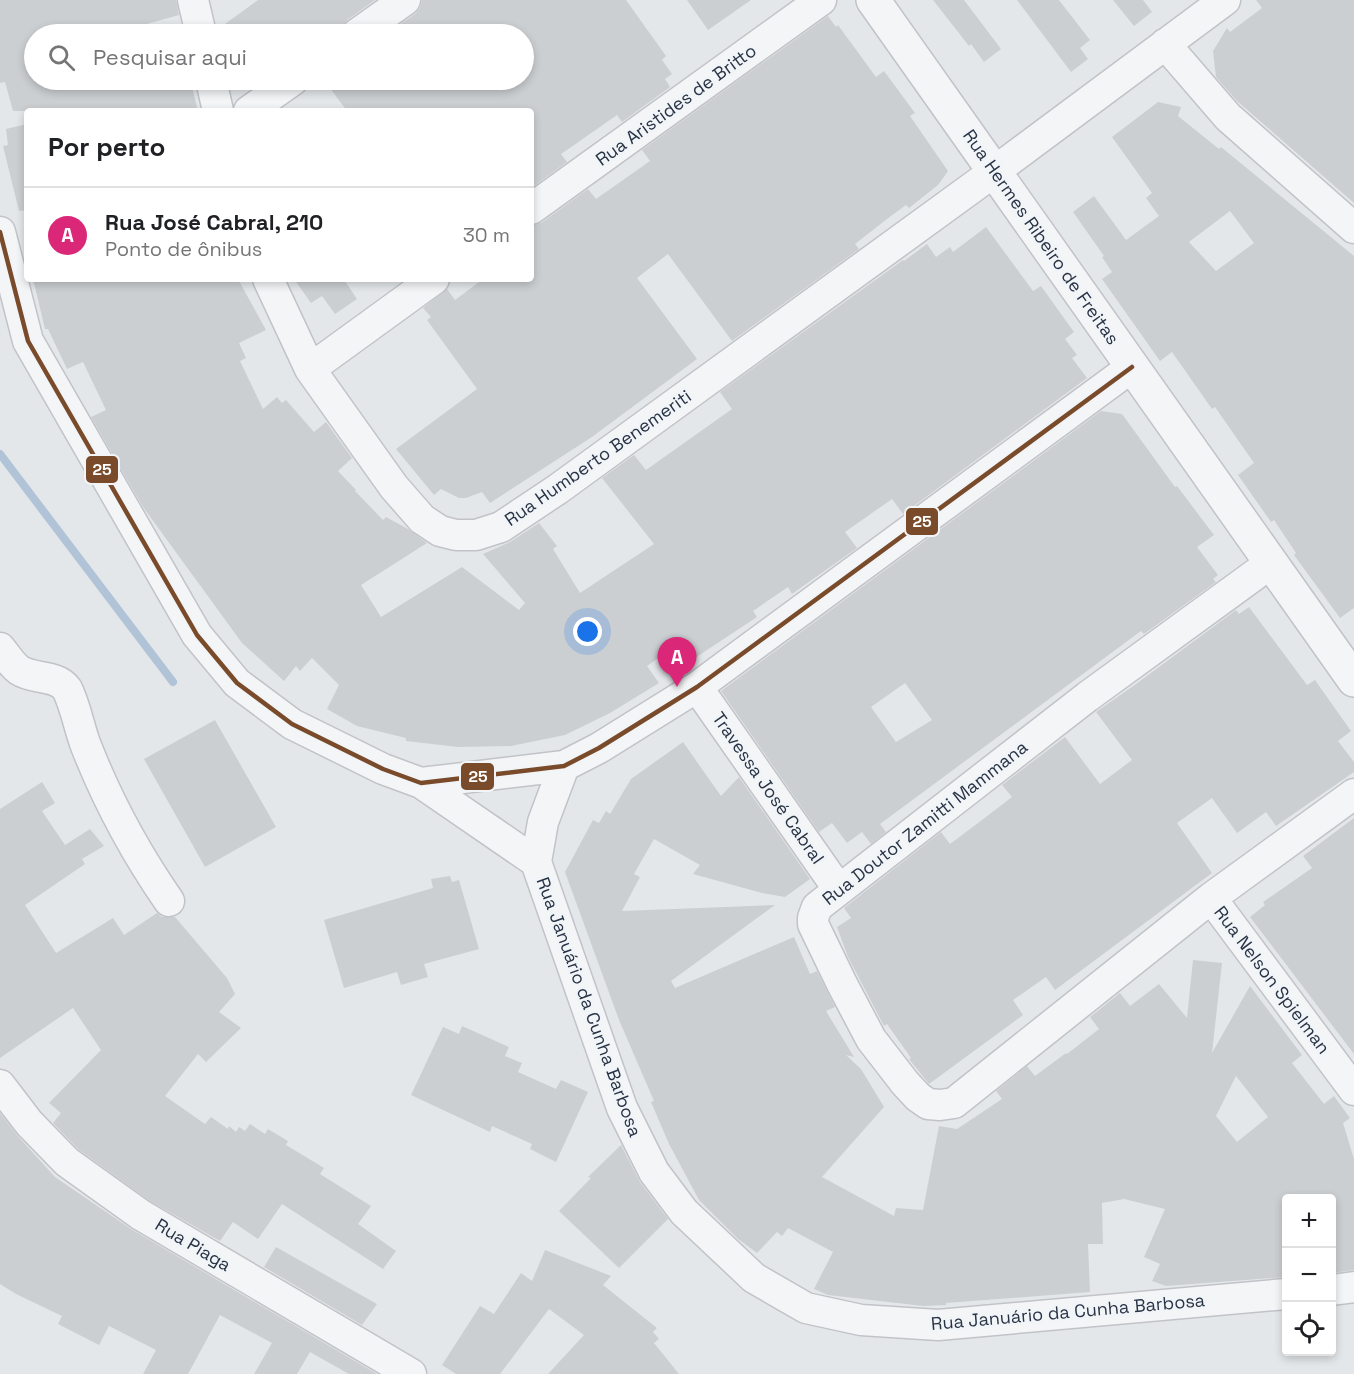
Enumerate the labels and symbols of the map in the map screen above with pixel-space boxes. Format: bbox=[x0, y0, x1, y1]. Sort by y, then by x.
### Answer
street label: Rua Aristides de Britto bbox=[591, 39, 761, 171]
street label: Rua Hermes Ribeiro de Freitas bbox=[958, 125, 1125, 349]
street label: Rua Humberto Benemeriti bbox=[500, 384, 696, 531]
line badge: 25 bbox=[85, 455, 119, 484]
text: 25 bbox=[92, 459, 112, 480]
line badge: 25 bbox=[905, 507, 939, 536]
text: 25 bbox=[912, 511, 932, 532]
your location bbox=[573, 617, 602, 646]
pin: A bbox=[658, 638, 696, 687]
street label: Travessa José Cabral bbox=[707, 707, 830, 868]
street label: Rua Doutor Zamitti Mammana bbox=[817, 735, 1032, 910]
line badge: 25 bbox=[460, 762, 495, 791]
text: 25 bbox=[468, 766, 488, 787]
street label: Rua Januário da Cunha Barbosa bbox=[532, 874, 647, 1140]
street label: Rua Nelson Spielman bbox=[1209, 901, 1336, 1058]
street label: Rua Piaga bbox=[151, 1213, 235, 1276]
street label: Rua Januário da Cunha Barbosa bbox=[930, 1288, 1206, 1335]

